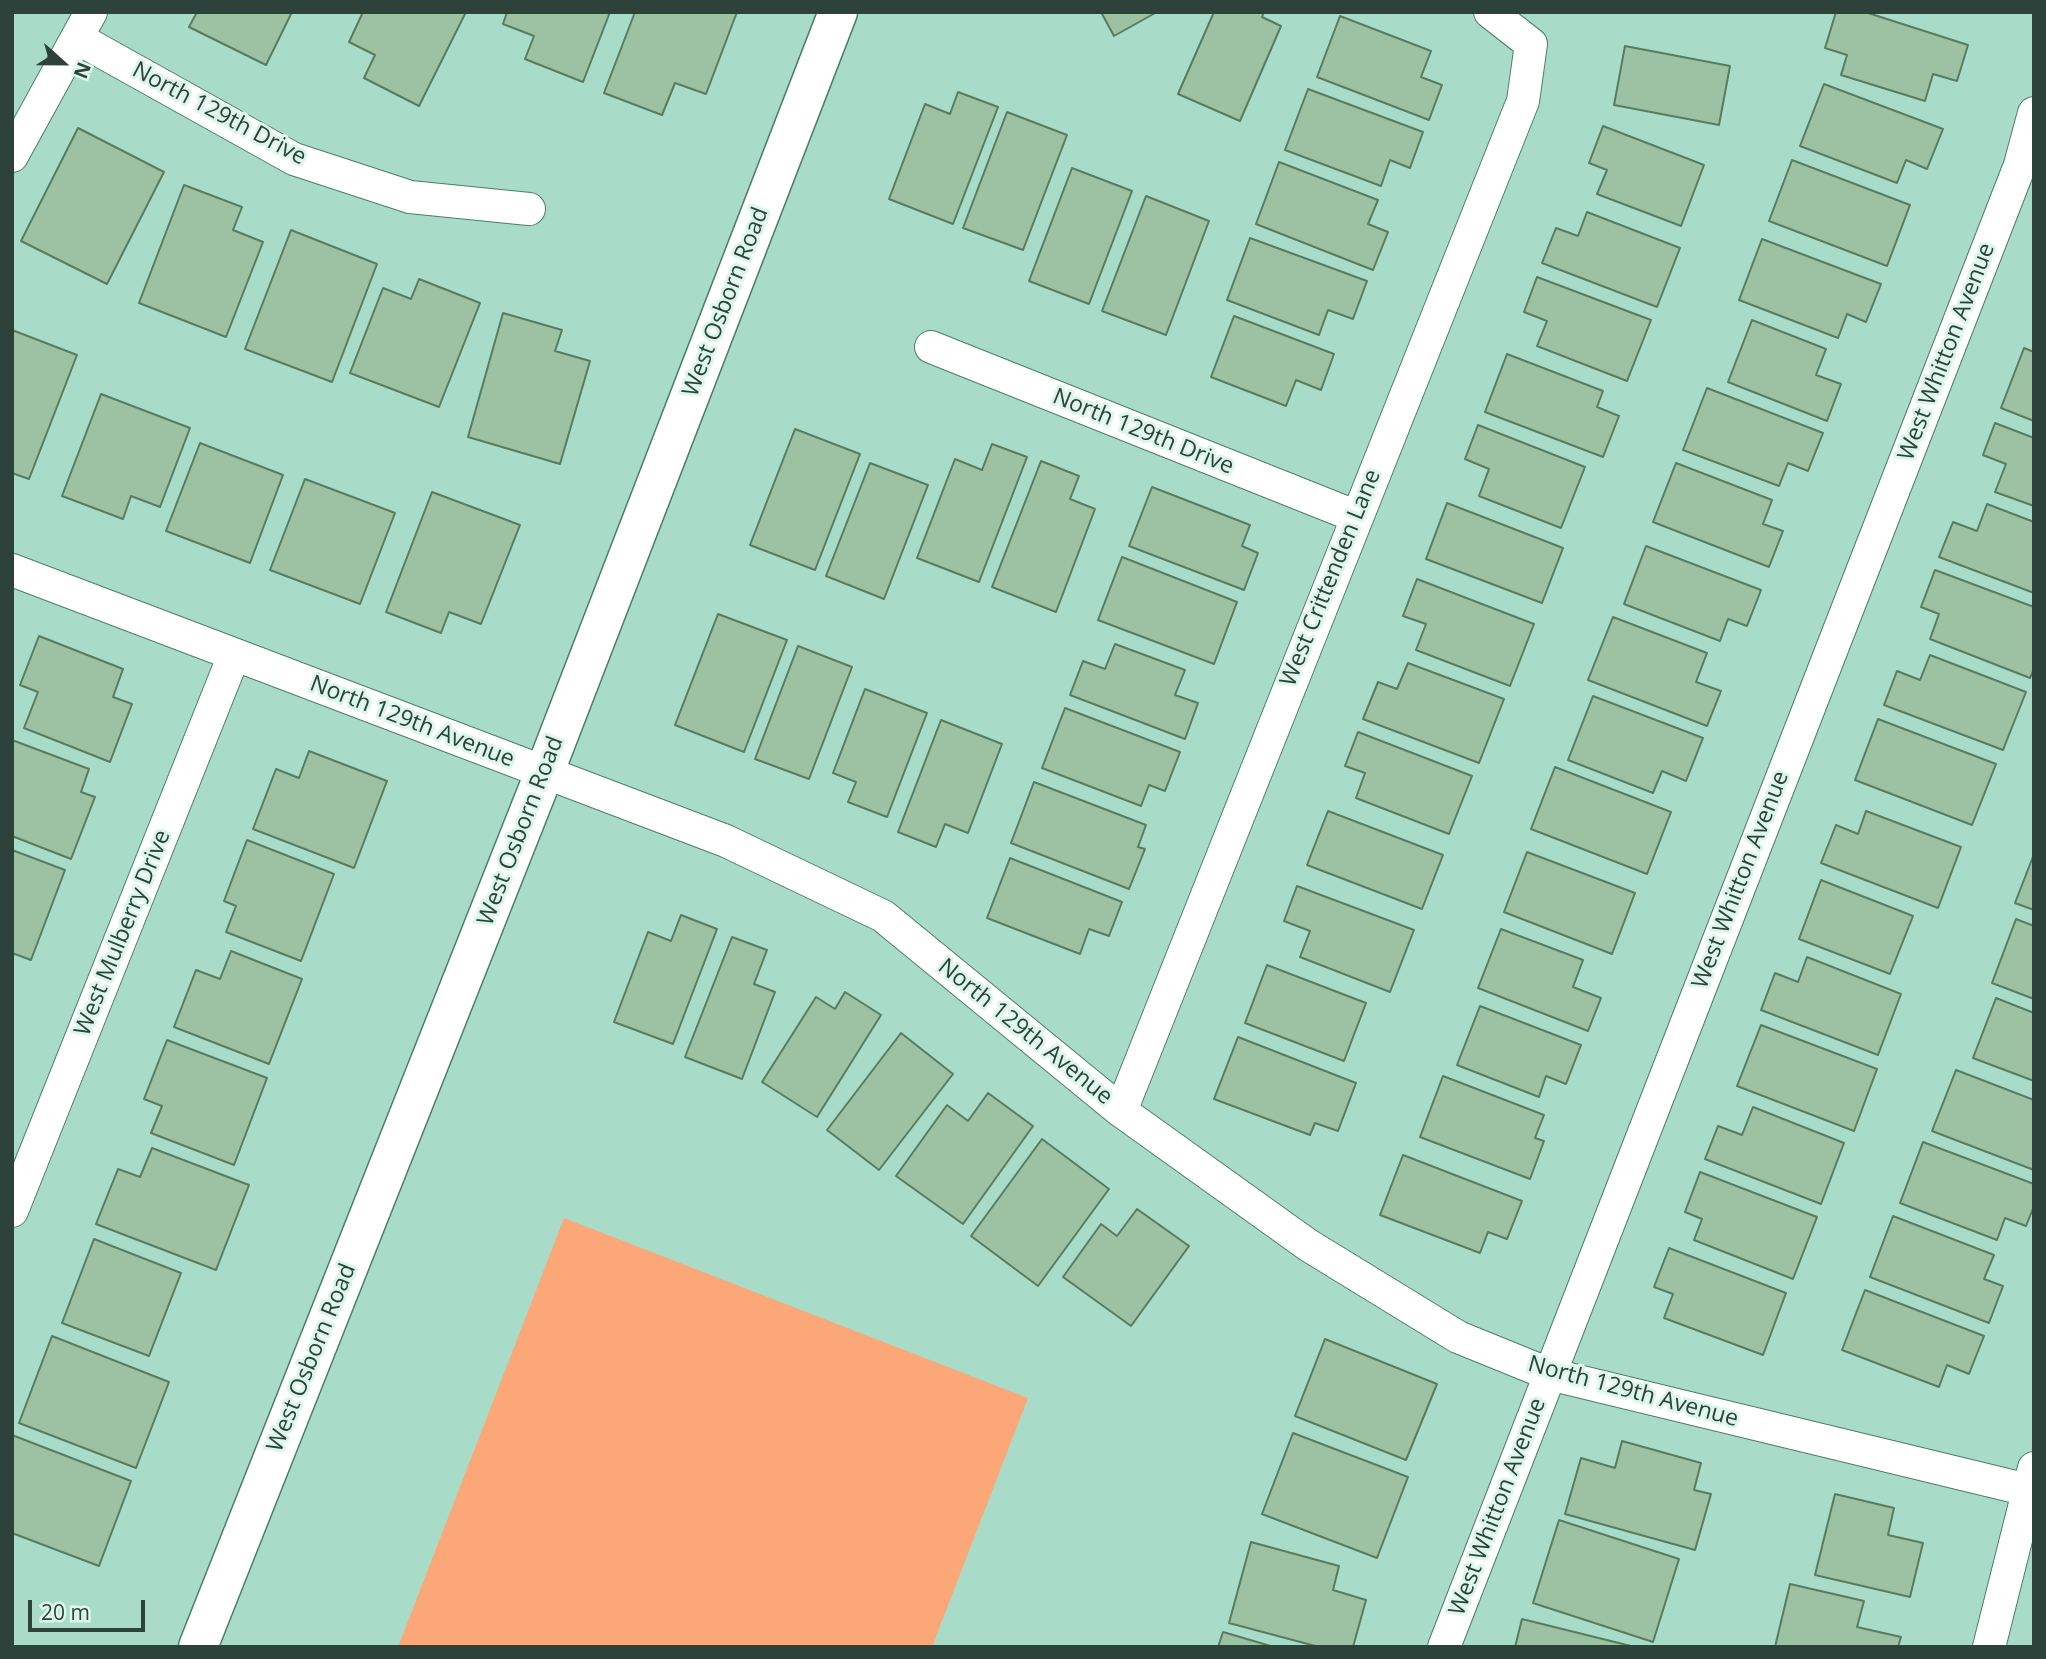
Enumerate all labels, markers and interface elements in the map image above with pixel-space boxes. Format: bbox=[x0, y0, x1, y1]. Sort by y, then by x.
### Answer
north arrow bbox=[28, 28, 98, 98]
street label: North 129th Drive bbox=[127, 57, 311, 171]
text: N bbox=[68, 59, 98, 82]
street label: West Osborn Road bbox=[677, 204, 775, 400]
street label: West Whitton Avenue bbox=[1893, 239, 2001, 465]
street label: North 129th Drive bbox=[1048, 383, 1238, 481]
street label: West Crittenden Lane bbox=[1275, 466, 1387, 690]
street label: North 129th Avenue bbox=[306, 670, 518, 774]
street label: West Osborn Road bbox=[472, 733, 570, 929]
street label: West Whitton Avenue bbox=[1687, 767, 1795, 993]
street label: West Mulberry Drive bbox=[69, 826, 177, 1040]
street label: North 129th Avenue bbox=[932, 953, 1118, 1111]
street label: West Osborn Road bbox=[262, 1260, 362, 1456]
street label: North 129th Avenue bbox=[1525, 1351, 1741, 1433]
street label: West Whitton Avenue bbox=[1444, 1394, 1552, 1620]
scale bar bbox=[32, 1586, 149, 1630]
text: 20 m bbox=[41, 1598, 90, 1626]

